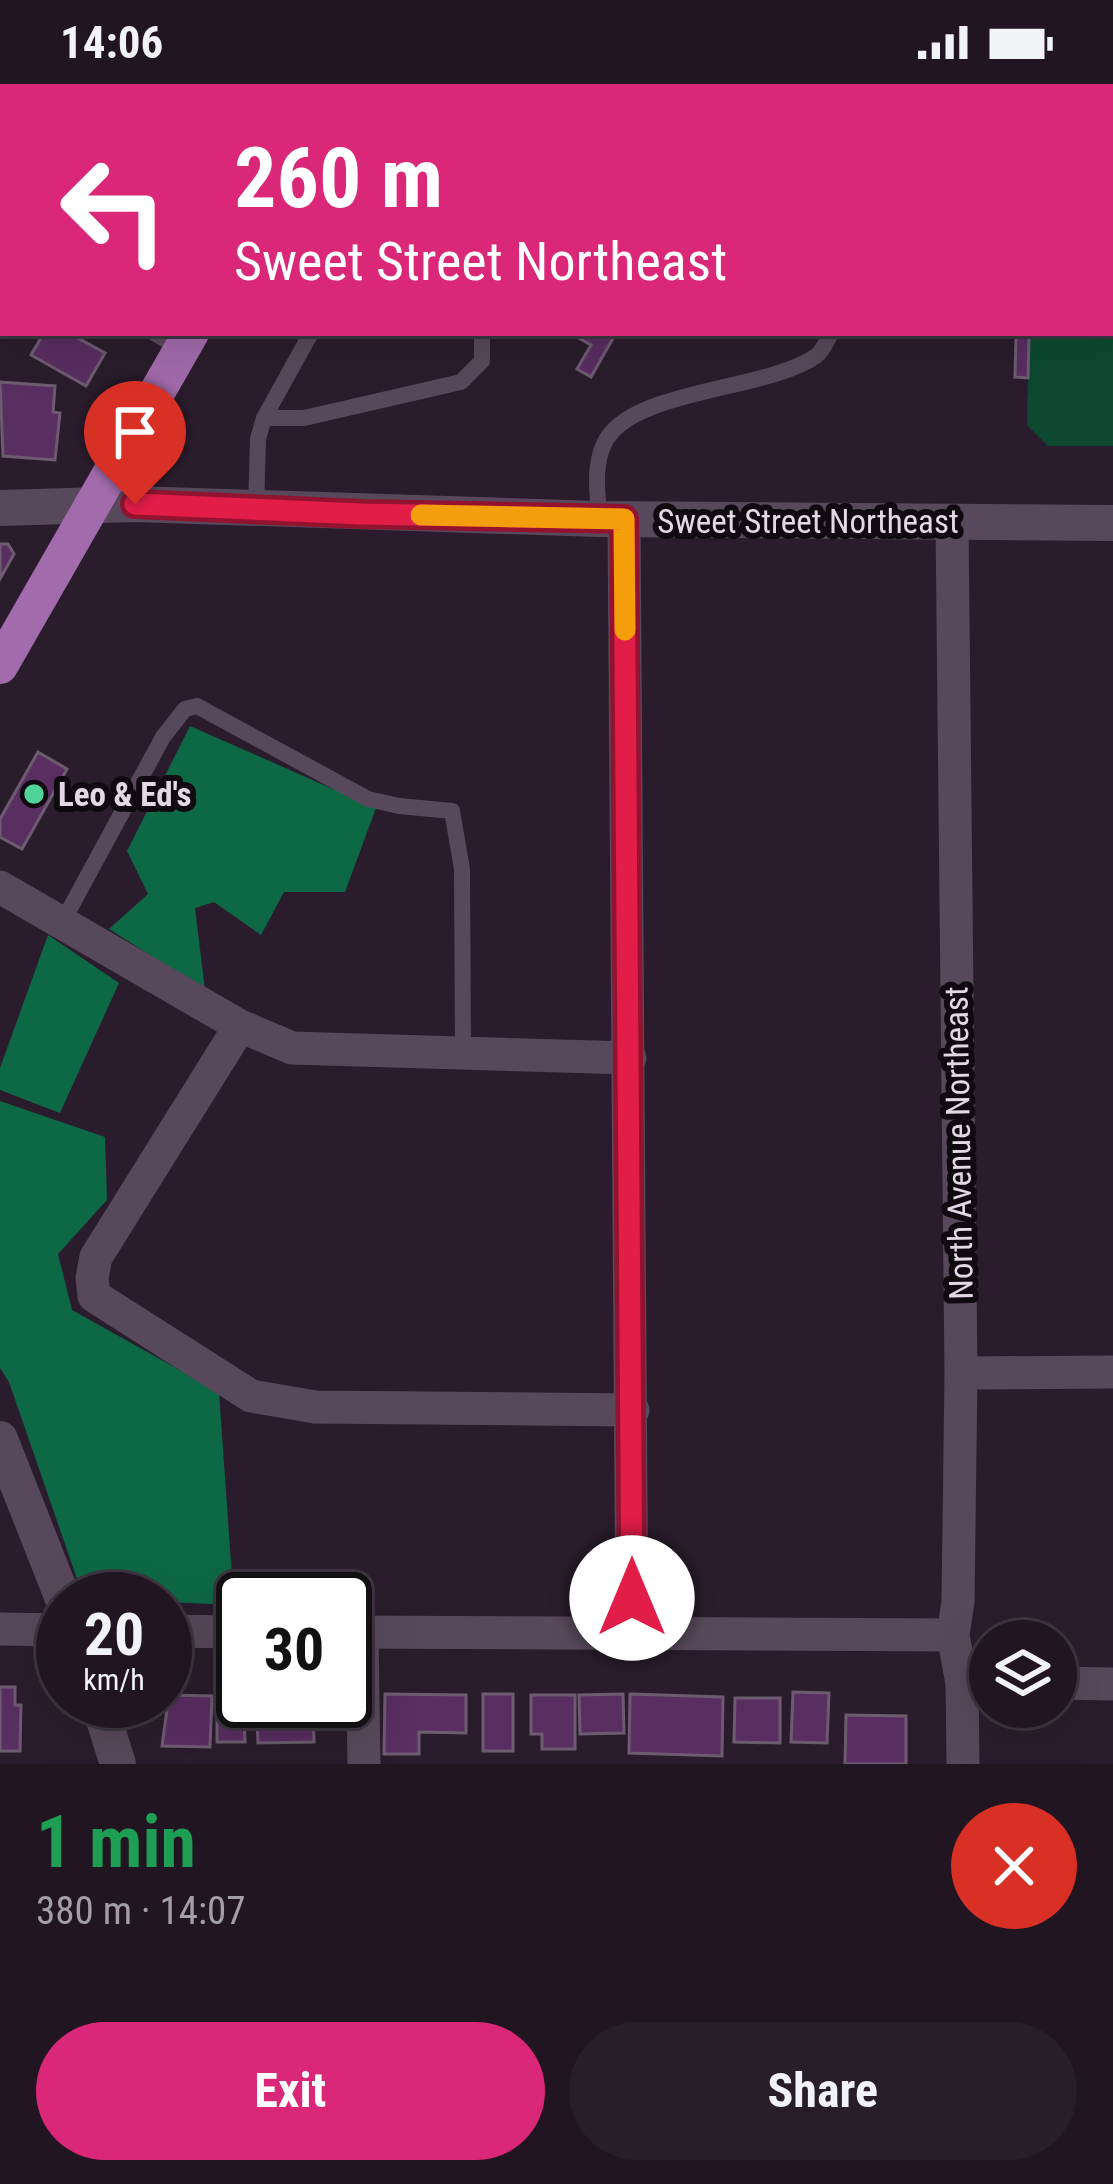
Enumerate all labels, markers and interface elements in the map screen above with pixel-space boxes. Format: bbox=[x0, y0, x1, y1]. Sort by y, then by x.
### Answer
text: 14:06 bbox=[60, 16, 163, 69]
text: 260 m bbox=[234, 129, 443, 228]
icon: left bbox=[36, 132, 192, 288]
text: Sweet Street Northeast bbox=[234, 230, 727, 293]
pin bbox=[84, 381, 186, 504]
icon: arrive bbox=[102, 399, 168, 465]
street label: Sweet Street Northeast bbox=[657, 502, 959, 541]
place label: Leo & Ed's bbox=[58, 775, 191, 814]
marker: Leo & Ed's bbox=[21, 781, 47, 807]
street label: North Avenue Northeast bbox=[936, 986, 981, 1300]
position arrow bbox=[569, 1535, 695, 1661]
speed limit sign: 30 bbox=[216, 1572, 372, 1728]
text: 20 bbox=[84, 1599, 144, 1670]
map controls bbox=[969, 1620, 1077, 1728]
button: layers bbox=[969, 1620, 1077, 1728]
text: km/h bbox=[83, 1662, 145, 1697]
text: 1 min bbox=[36, 1800, 196, 1885]
button: close bbox=[951, 1803, 1077, 1929]
text: 380 m · 14:07 bbox=[36, 1888, 246, 1934]
button: Exit bbox=[36, 2022, 545, 2160]
button: Share bbox=[569, 2022, 1077, 2160]

